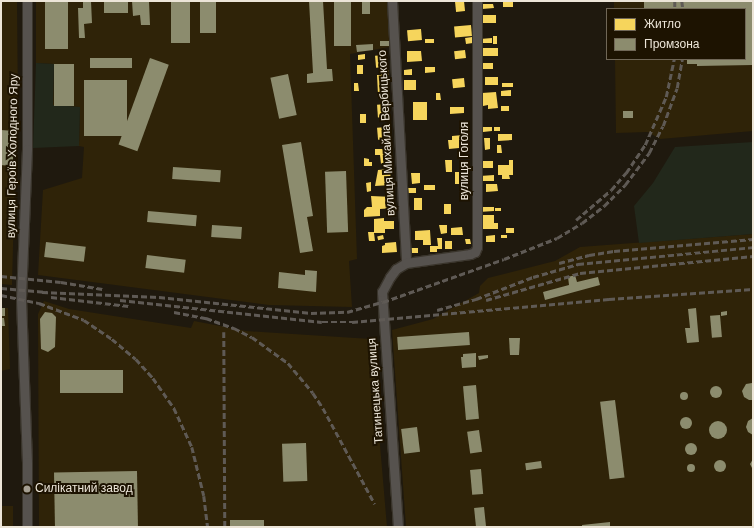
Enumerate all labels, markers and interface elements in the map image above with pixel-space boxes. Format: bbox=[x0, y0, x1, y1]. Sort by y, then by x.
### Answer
legend bbox=[606, 8, 746, 60]
text: Житло bbox=[644, 17, 681, 31]
text: Промзона bbox=[644, 37, 699, 51]
street label: вулиця Михайла Вербицького bbox=[375, 50, 399, 216]
street label: вулиця Героїв Холодного Яру bbox=[4, 74, 22, 238]
street label: вулиця Гоголя bbox=[458, 122, 472, 200]
street label: Татинецька вулиця bbox=[365, 337, 387, 445]
place label: Силікатний завод bbox=[35, 482, 133, 496]
marker: Силікатний завод bbox=[22, 484, 32, 494]

